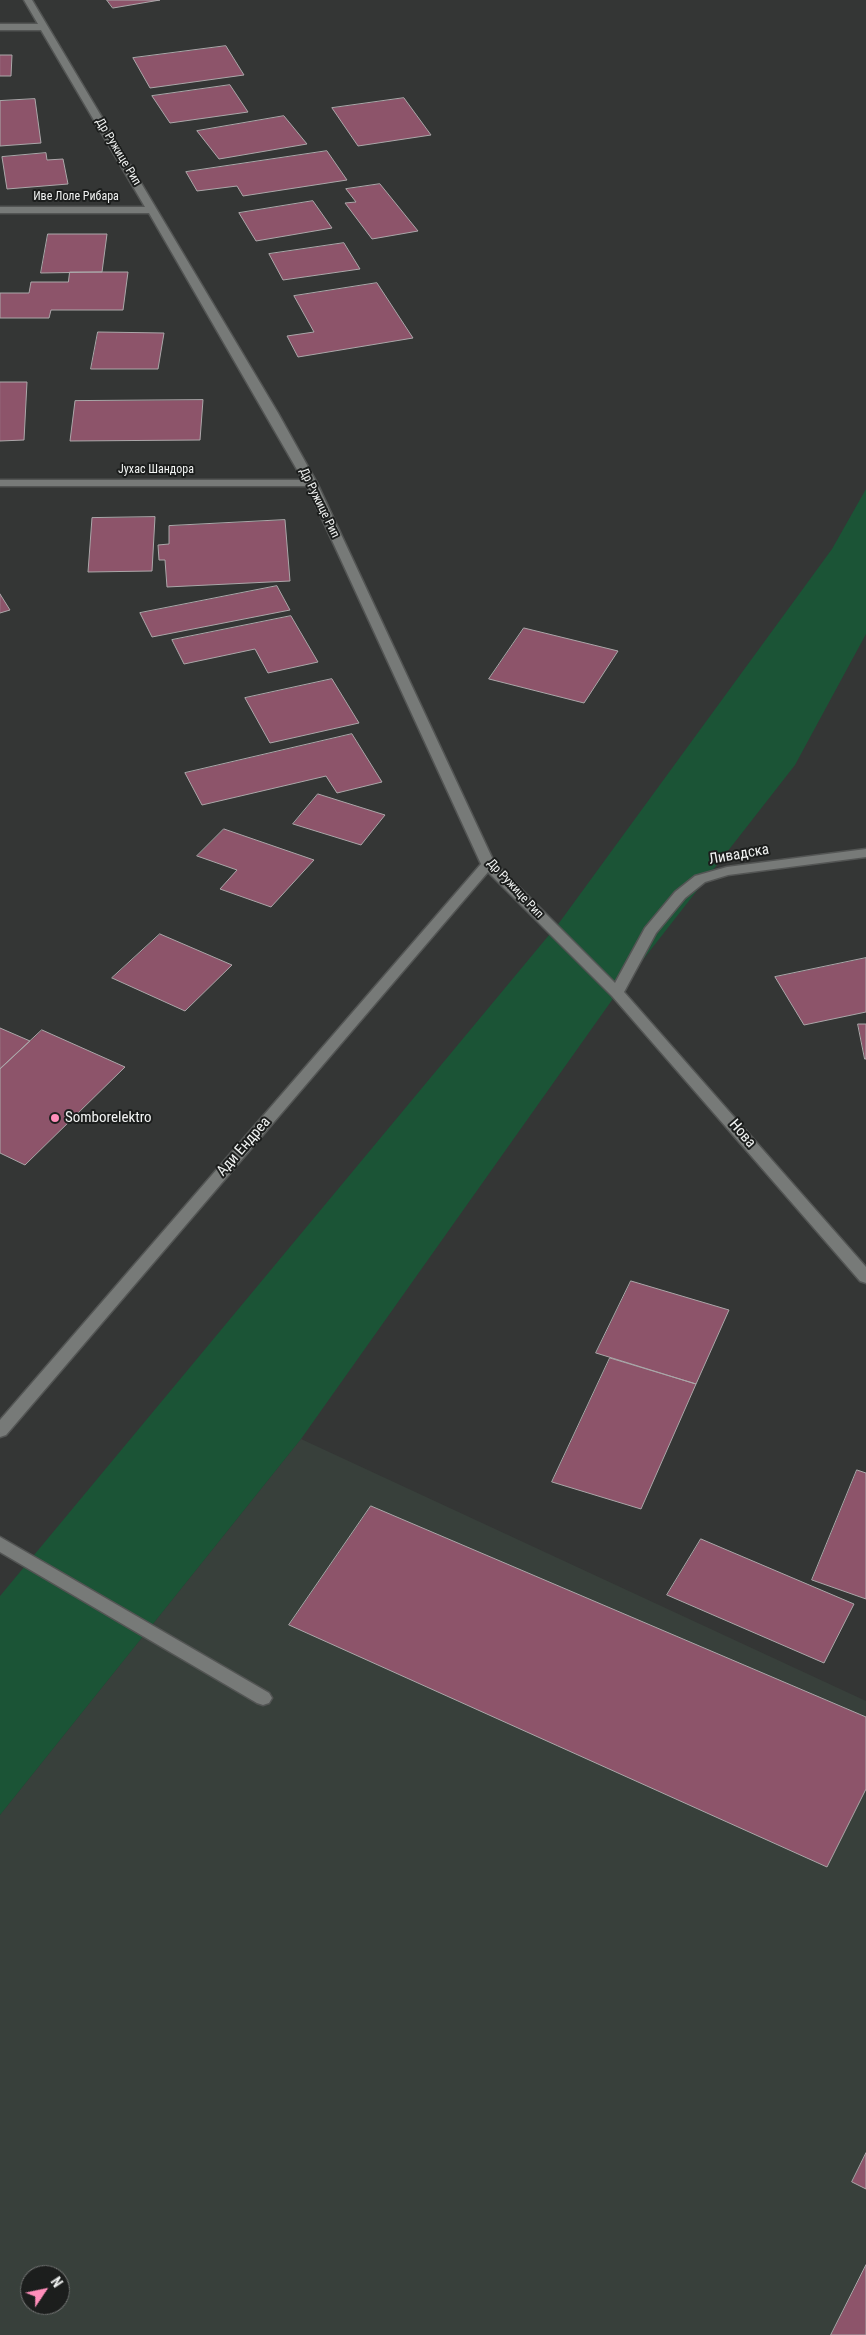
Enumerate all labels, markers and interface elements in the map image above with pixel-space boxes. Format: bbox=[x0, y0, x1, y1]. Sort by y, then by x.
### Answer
street label: Др Ружице Рип bbox=[92, 116, 144, 188]
street label: Иве Лоле Рибара bbox=[33, 190, 119, 204]
street label: Јухас Шандора bbox=[118, 463, 194, 477]
street label: Др Ружице Рип bbox=[296, 466, 342, 540]
street label: Ливадска bbox=[707, 841, 771, 869]
street label: Др Ружице Рип bbox=[484, 856, 546, 922]
place label: Somborelektro bbox=[65, 1109, 152, 1127]
marker: Somborelektro bbox=[49, 1112, 61, 1124]
street label: Ади Ендреа bbox=[213, 1114, 275, 1180]
street label: Нова bbox=[725, 1116, 759, 1152]
north arrow bbox=[20, 2265, 70, 2315]
text: N bbox=[48, 2274, 66, 2290]

